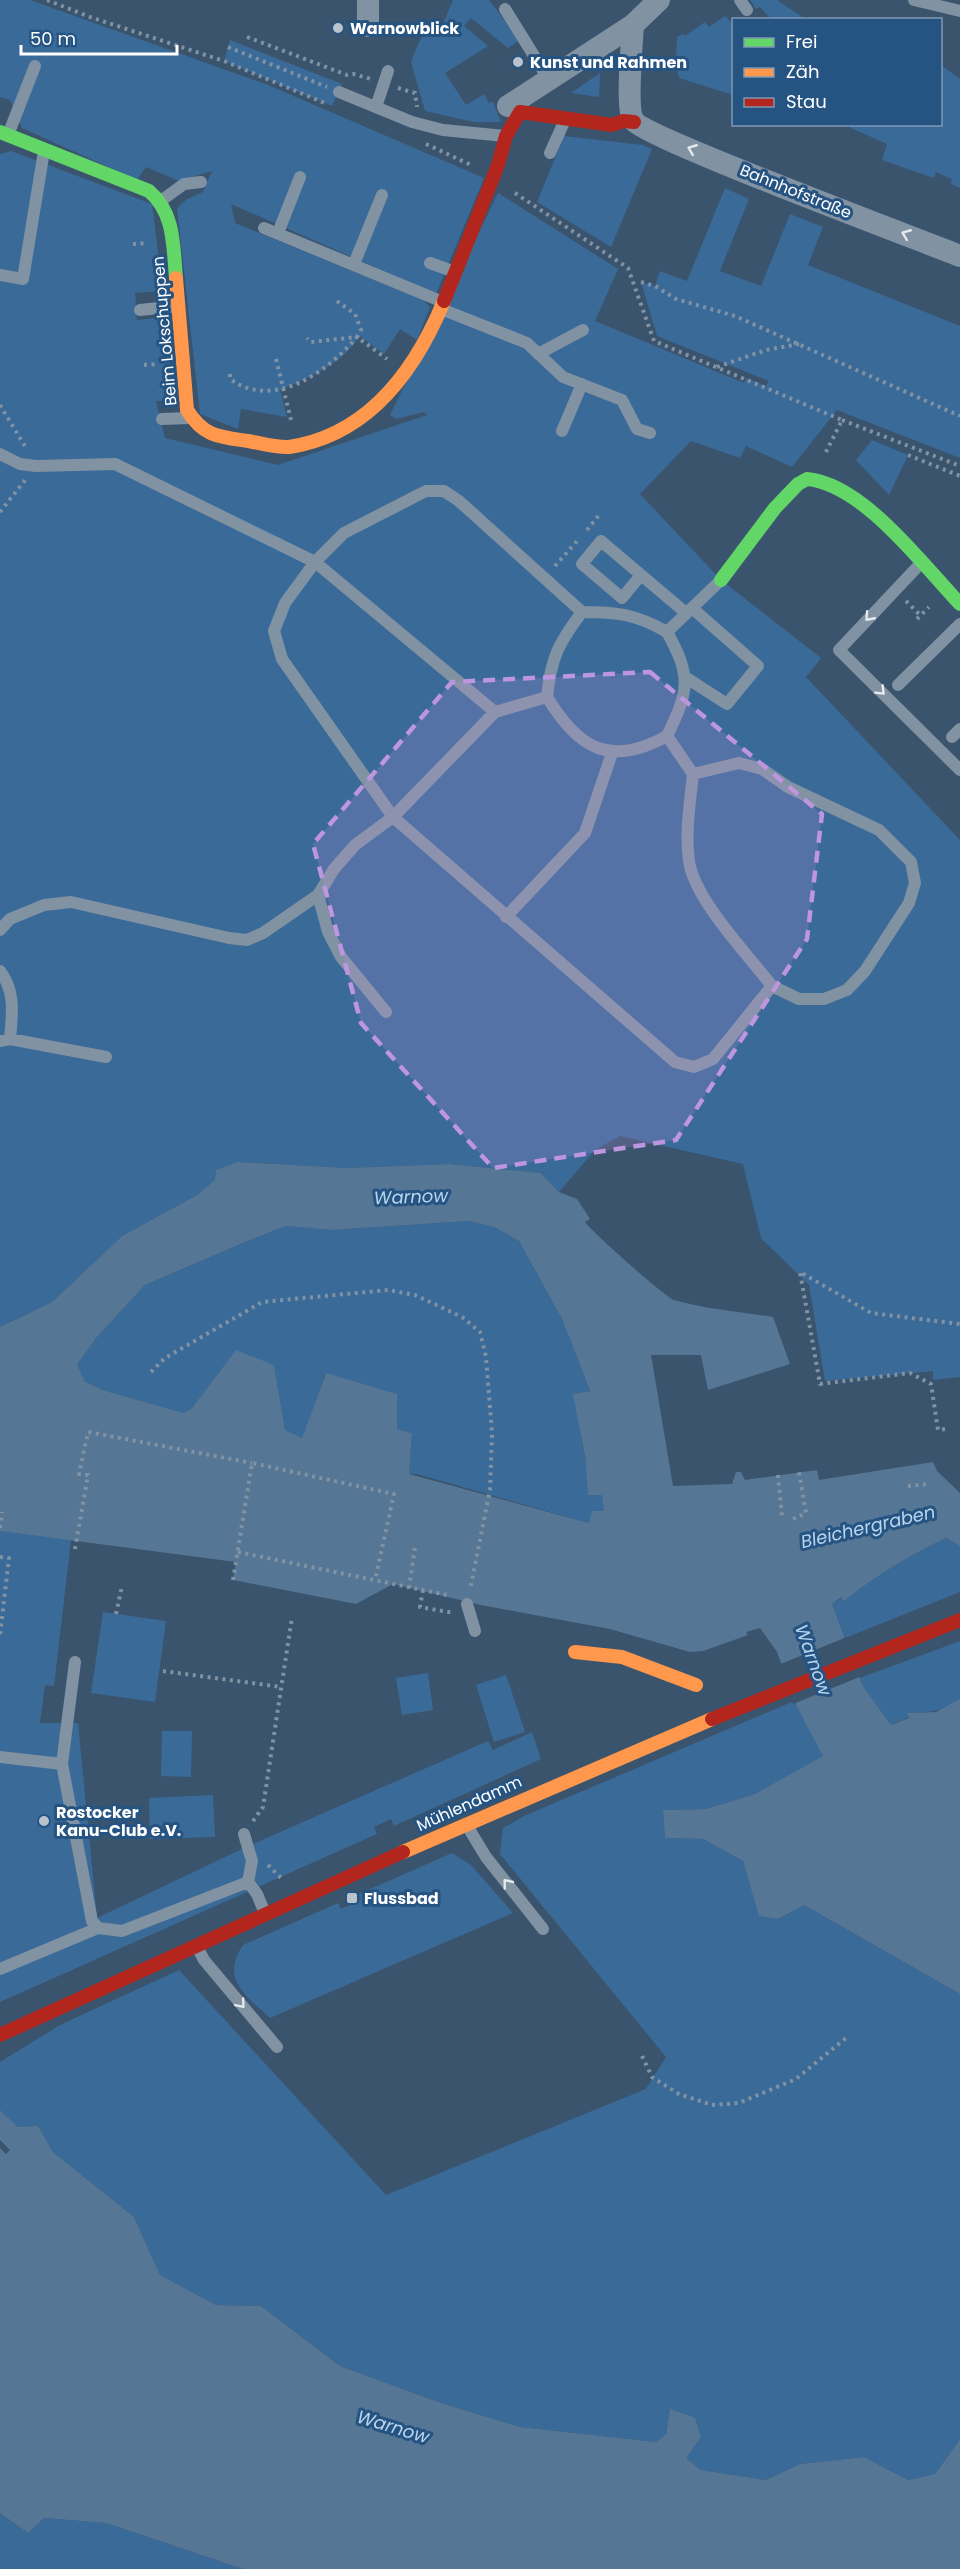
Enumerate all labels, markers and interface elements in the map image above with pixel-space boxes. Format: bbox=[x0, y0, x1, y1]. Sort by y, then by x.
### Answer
place label: Warnowblick bbox=[350, 17, 459, 40]
scale bar bbox=[21, 18, 177, 56]
legend bbox=[732, 18, 942, 126]
marker: Warnowblick bbox=[331, 21, 345, 35]
text: 50 m bbox=[30, 26, 76, 51]
text: Frei bbox=[786, 29, 817, 54]
place label: Kunst und Rahmen bbox=[530, 51, 687, 74]
marker: Kunst und Rahmen bbox=[511, 55, 525, 69]
text: Zäh bbox=[786, 59, 819, 84]
text: Stau bbox=[786, 89, 827, 114]
one-way arrow bbox=[687, 144, 698, 156]
street label: Bahnhofstraße bbox=[737, 159, 855, 224]
one-way arrow bbox=[901, 229, 912, 241]
street label: Beim Lokschuppen bbox=[146, 255, 182, 407]
one-way arrow bbox=[865, 610, 876, 620]
one-way arrow bbox=[873, 684, 884, 695]
water label: Warnow bbox=[373, 1183, 450, 1210]
water label: Bleichergraben bbox=[798, 1499, 938, 1554]
water label: Warnow bbox=[789, 1621, 838, 1700]
street label: Mühlendamm bbox=[413, 1770, 525, 1837]
place label: Rostocker Kanu-Club e.V. bbox=[56, 1801, 181, 1842]
marker: Rostocker Kanu-Club e.V. bbox=[37, 1814, 51, 1828]
one-way arrow bbox=[503, 1879, 514, 1890]
place label: Flussbad bbox=[364, 1887, 439, 1910]
marker: Flussbad bbox=[345, 1891, 359, 1905]
one-way arrow bbox=[233, 1997, 244, 2008]
water label: Warnow bbox=[354, 2404, 433, 2450]

